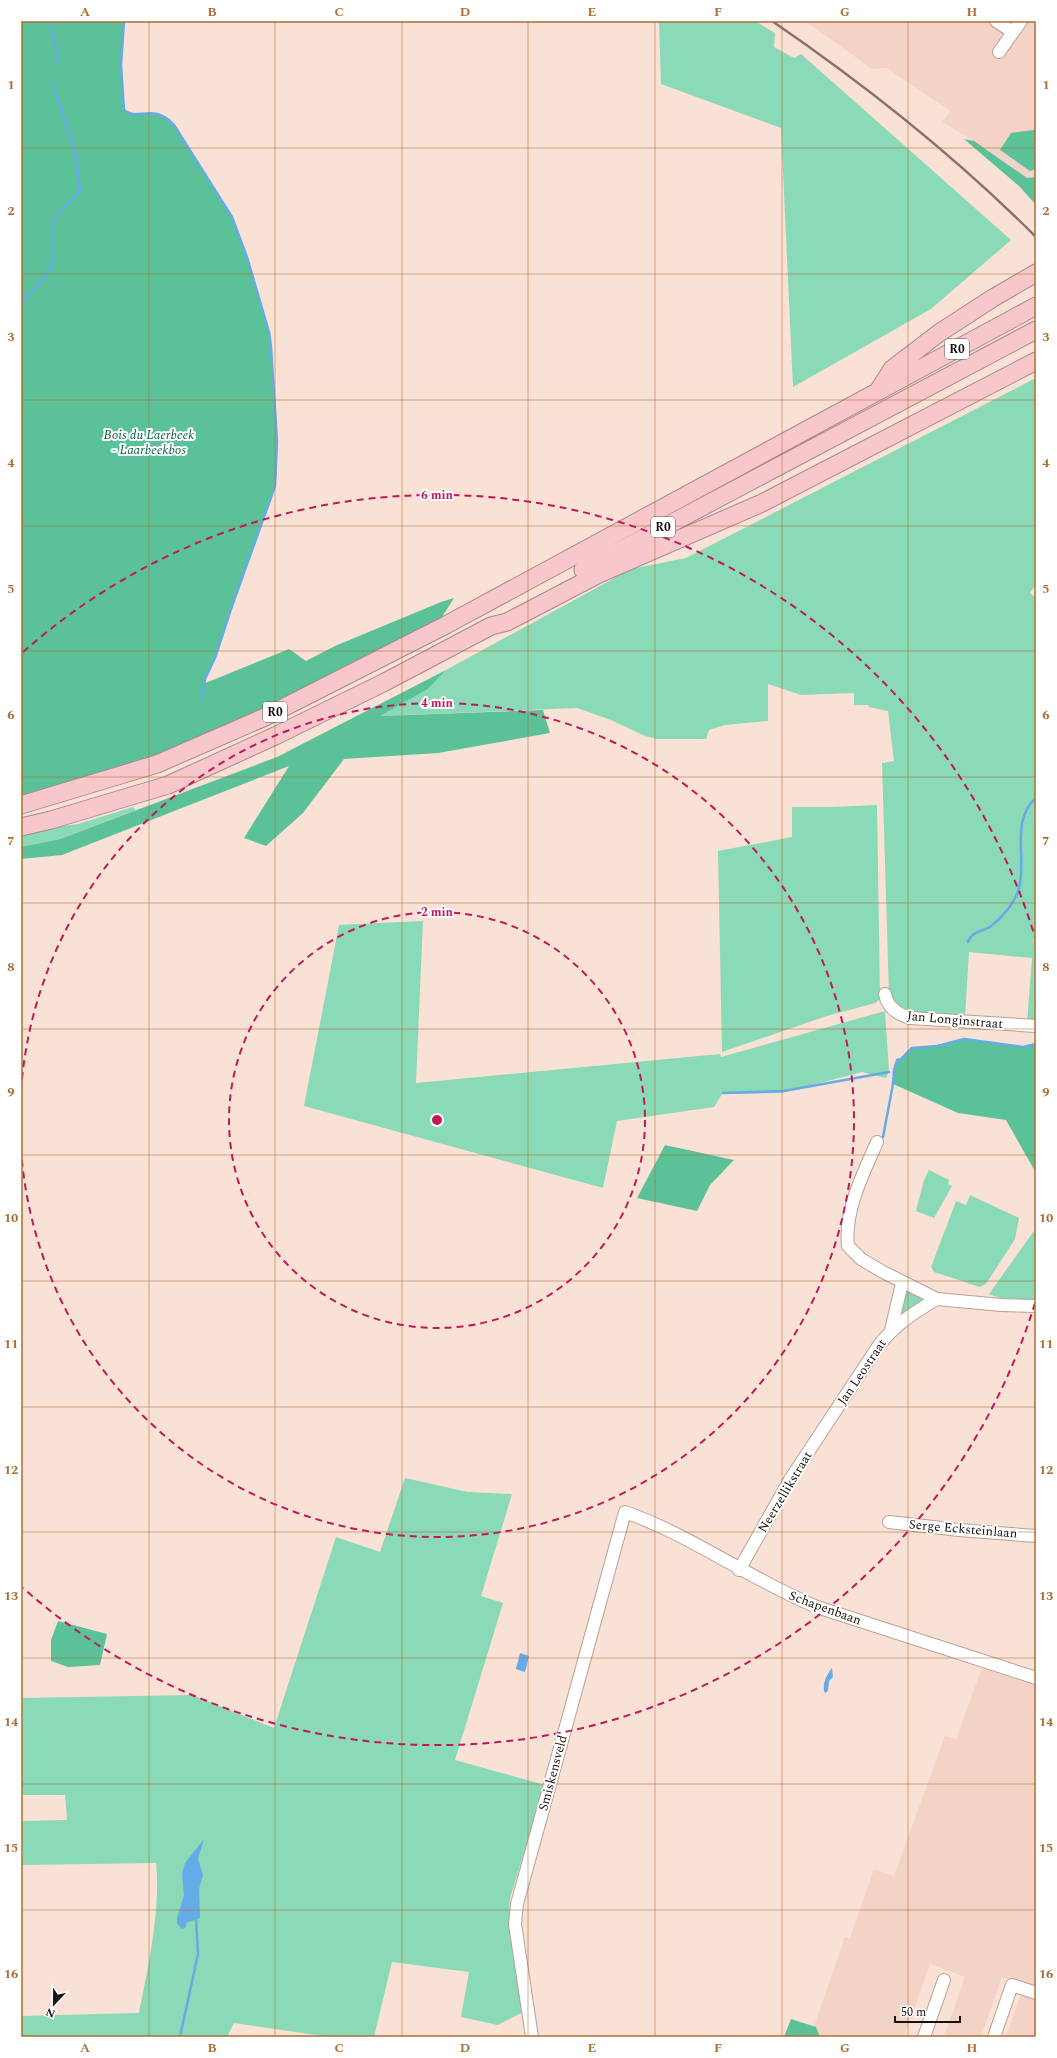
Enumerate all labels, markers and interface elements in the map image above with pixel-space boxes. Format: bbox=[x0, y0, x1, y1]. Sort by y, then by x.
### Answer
text: A bbox=[80, 2, 90, 22]
text: B bbox=[207, 2, 217, 22]
text: C bbox=[334, 2, 344, 22]
text: D bbox=[460, 2, 470, 22]
text: E bbox=[588, 2, 597, 22]
text: F bbox=[714, 2, 722, 22]
text: G bbox=[840, 2, 850, 22]
text: H bbox=[967, 2, 978, 22]
text: 1 bbox=[7, 75, 15, 95]
text: 1 bbox=[1042, 75, 1050, 95]
text: 2 bbox=[7, 201, 15, 221]
text: 2 bbox=[1042, 201, 1050, 221]
text: 3 bbox=[7, 327, 15, 347]
text: 3 bbox=[1042, 327, 1050, 347]
road number: R0 bbox=[945, 339, 969, 359]
park label: Bois du Laerbeek - Laarbeekbos bbox=[104, 425, 194, 460]
text: 4 bbox=[7, 453, 15, 473]
text: 4 bbox=[1042, 453, 1050, 473]
text: 6 min bbox=[421, 486, 454, 505]
road number: R0 bbox=[651, 517, 675, 537]
text: 5 bbox=[7, 579, 15, 599]
text: 5 bbox=[1042, 579, 1050, 599]
text: 4 min bbox=[421, 694, 454, 713]
road number: R0 bbox=[263, 702, 287, 722]
text: 6 bbox=[7, 705, 15, 725]
text: 6 bbox=[1042, 705, 1050, 725]
text: 7 bbox=[7, 831, 15, 851]
text: 7 bbox=[1042, 831, 1050, 851]
text: 2 min bbox=[421, 903, 454, 922]
text: 8 bbox=[7, 957, 15, 977]
text: 8 bbox=[1042, 957, 1050, 977]
street label: Jan Longinstraat bbox=[906, 1006, 1004, 1034]
text: 9 bbox=[7, 1082, 15, 1102]
text: 9 bbox=[1042, 1082, 1050, 1102]
centre of rings bbox=[430, 1113, 444, 1127]
text: 10 bbox=[4, 1208, 18, 1228]
text: 10 bbox=[1039, 1208, 1053, 1228]
text: 11 bbox=[4, 1334, 18, 1354]
street label: Jan Leostraat bbox=[832, 1334, 892, 1409]
text: 11 bbox=[1039, 1334, 1053, 1354]
street label: Neerzellikstraat bbox=[753, 1447, 817, 1537]
text: 12 bbox=[4, 1460, 18, 1480]
text: 12 bbox=[1039, 1460, 1053, 1480]
street label: Serge Ecksteinlaan bbox=[908, 1514, 1019, 1544]
text: 13 bbox=[4, 1586, 18, 1606]
street label: Schapenbaan bbox=[786, 1586, 865, 1631]
text: 13 bbox=[1039, 1586, 1053, 1606]
text: 14 bbox=[4, 1712, 19, 1732]
text: 14 bbox=[1039, 1712, 1054, 1732]
street label: Smiskensveld bbox=[533, 1733, 573, 1813]
text: 15 bbox=[4, 1838, 18, 1858]
text: 15 bbox=[1039, 1838, 1053, 1858]
text: 16 bbox=[4, 1964, 18, 1984]
text: 16 bbox=[1039, 1964, 1053, 1984]
north arrow bbox=[34, 1984, 74, 2024]
scale bar bbox=[895, 1998, 960, 2024]
text: N bbox=[43, 2003, 58, 2022]
text: 50 m bbox=[901, 2003, 926, 2022]
text: A bbox=[80, 2038, 90, 2058]
text: B bbox=[207, 2038, 217, 2058]
text: C bbox=[334, 2038, 344, 2058]
text: D bbox=[460, 2038, 470, 2058]
text: E bbox=[588, 2038, 597, 2058]
text: F bbox=[714, 2038, 722, 2058]
text: G bbox=[840, 2038, 850, 2058]
text: H bbox=[967, 2038, 978, 2058]

